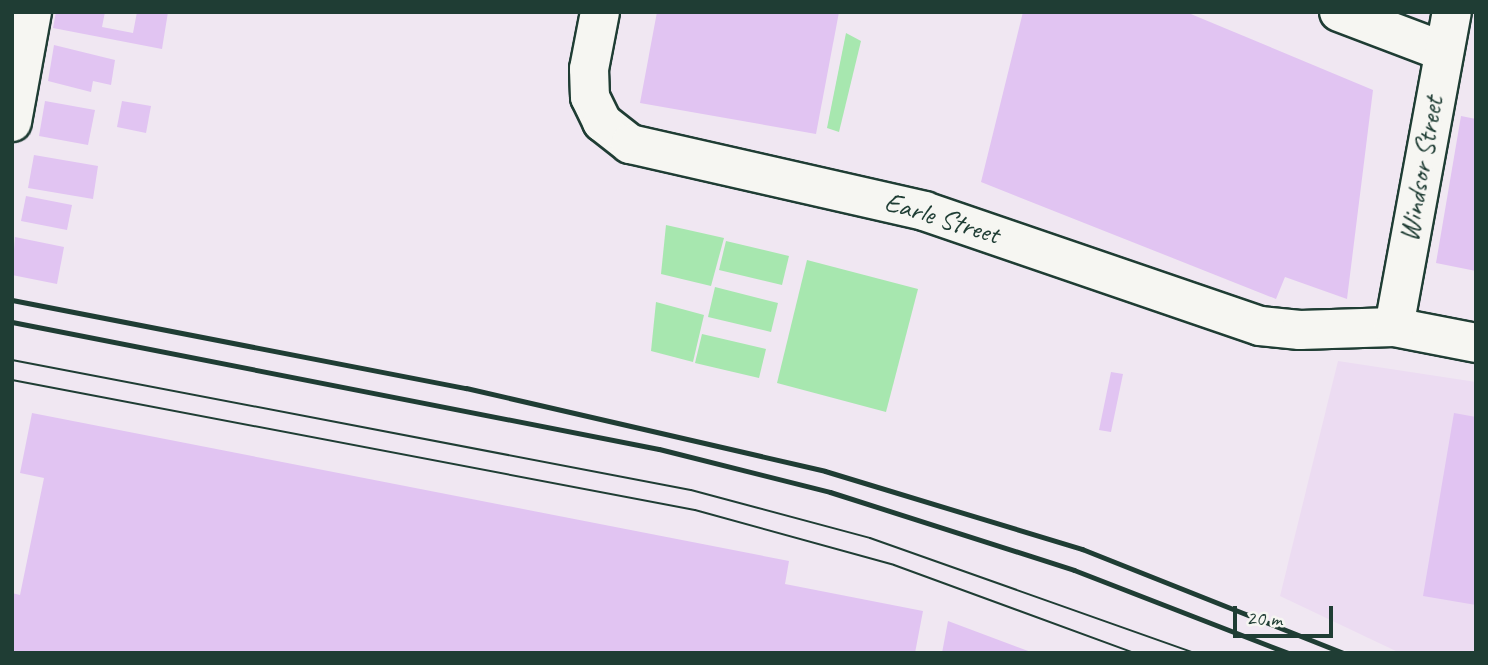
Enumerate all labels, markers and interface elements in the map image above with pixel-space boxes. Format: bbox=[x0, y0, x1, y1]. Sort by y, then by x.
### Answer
street label: Windsor Street bbox=[1392, 94, 1450, 244]
street label: Earle Street bbox=[880, 185, 1004, 251]
scale bar bbox=[1236, 592, 1336, 636]
text: 20 m bbox=[1246, 605, 1282, 631]

